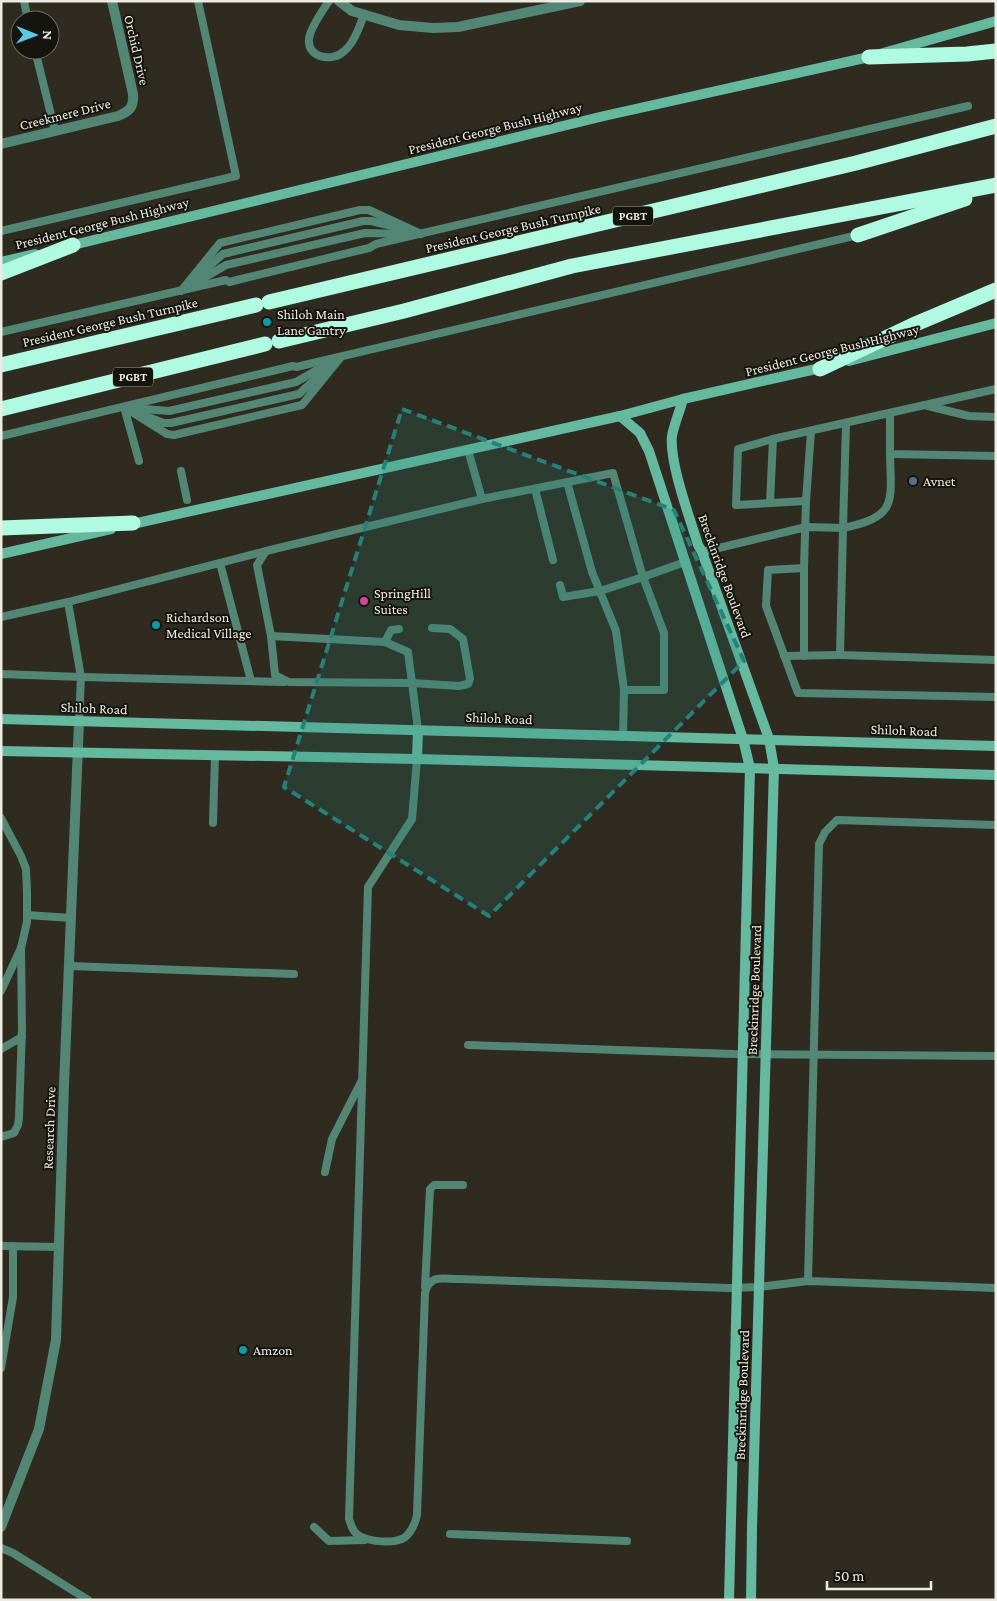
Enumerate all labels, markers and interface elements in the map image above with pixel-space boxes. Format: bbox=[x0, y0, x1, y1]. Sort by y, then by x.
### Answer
north arrow bbox=[10, 10, 60, 60]
street label: Orchid Drive bbox=[121, 13, 153, 87]
text: N bbox=[40, 30, 56, 41]
street label: Creekmere Drive bbox=[18, 95, 112, 133]
street label: President George Bush Highway bbox=[407, 99, 584, 157]
street label: President George Bush Highway bbox=[14, 194, 191, 252]
street label: President George Bush Turnpike bbox=[424, 200, 602, 256]
road number: PGBT bbox=[613, 207, 653, 226]
street label: President George Bush Turnpike bbox=[21, 294, 199, 350]
place label: Shiloh Main Lane Gantry bbox=[277, 306, 346, 338]
marker: Shiloh Main Lane Gantry bbox=[261, 316, 273, 328]
street label: President George Bush Highway bbox=[744, 321, 921, 379]
road number: PGBT bbox=[113, 368, 153, 387]
place label: Avnet bbox=[923, 473, 956, 489]
marker: Avnet bbox=[907, 475, 919, 487]
street label: Breckinridge Boulevard bbox=[695, 512, 755, 641]
place label: SpringHill Suites bbox=[374, 585, 431, 617]
marker: SpringHill Suites bbox=[358, 595, 370, 607]
place label: Richardson Medical Village bbox=[166, 609, 252, 641]
marker: Richardson Medical Village bbox=[150, 619, 162, 631]
street label: Shiloh Road bbox=[60, 699, 128, 717]
street label: Shiloh Road bbox=[465, 709, 533, 727]
street label: Shiloh Road bbox=[870, 721, 938, 739]
street label: Breckinridge Boulevard bbox=[744, 924, 764, 1055]
street label: Research Drive bbox=[40, 1086, 58, 1170]
street label: Breckinridge Boulevard bbox=[732, 1329, 752, 1460]
place label: Amzon bbox=[253, 1342, 293, 1358]
marker: Amzon bbox=[237, 1344, 249, 1356]
scale bar bbox=[827, 1558, 931, 1590]
text: 50 m bbox=[834, 1568, 864, 1584]

